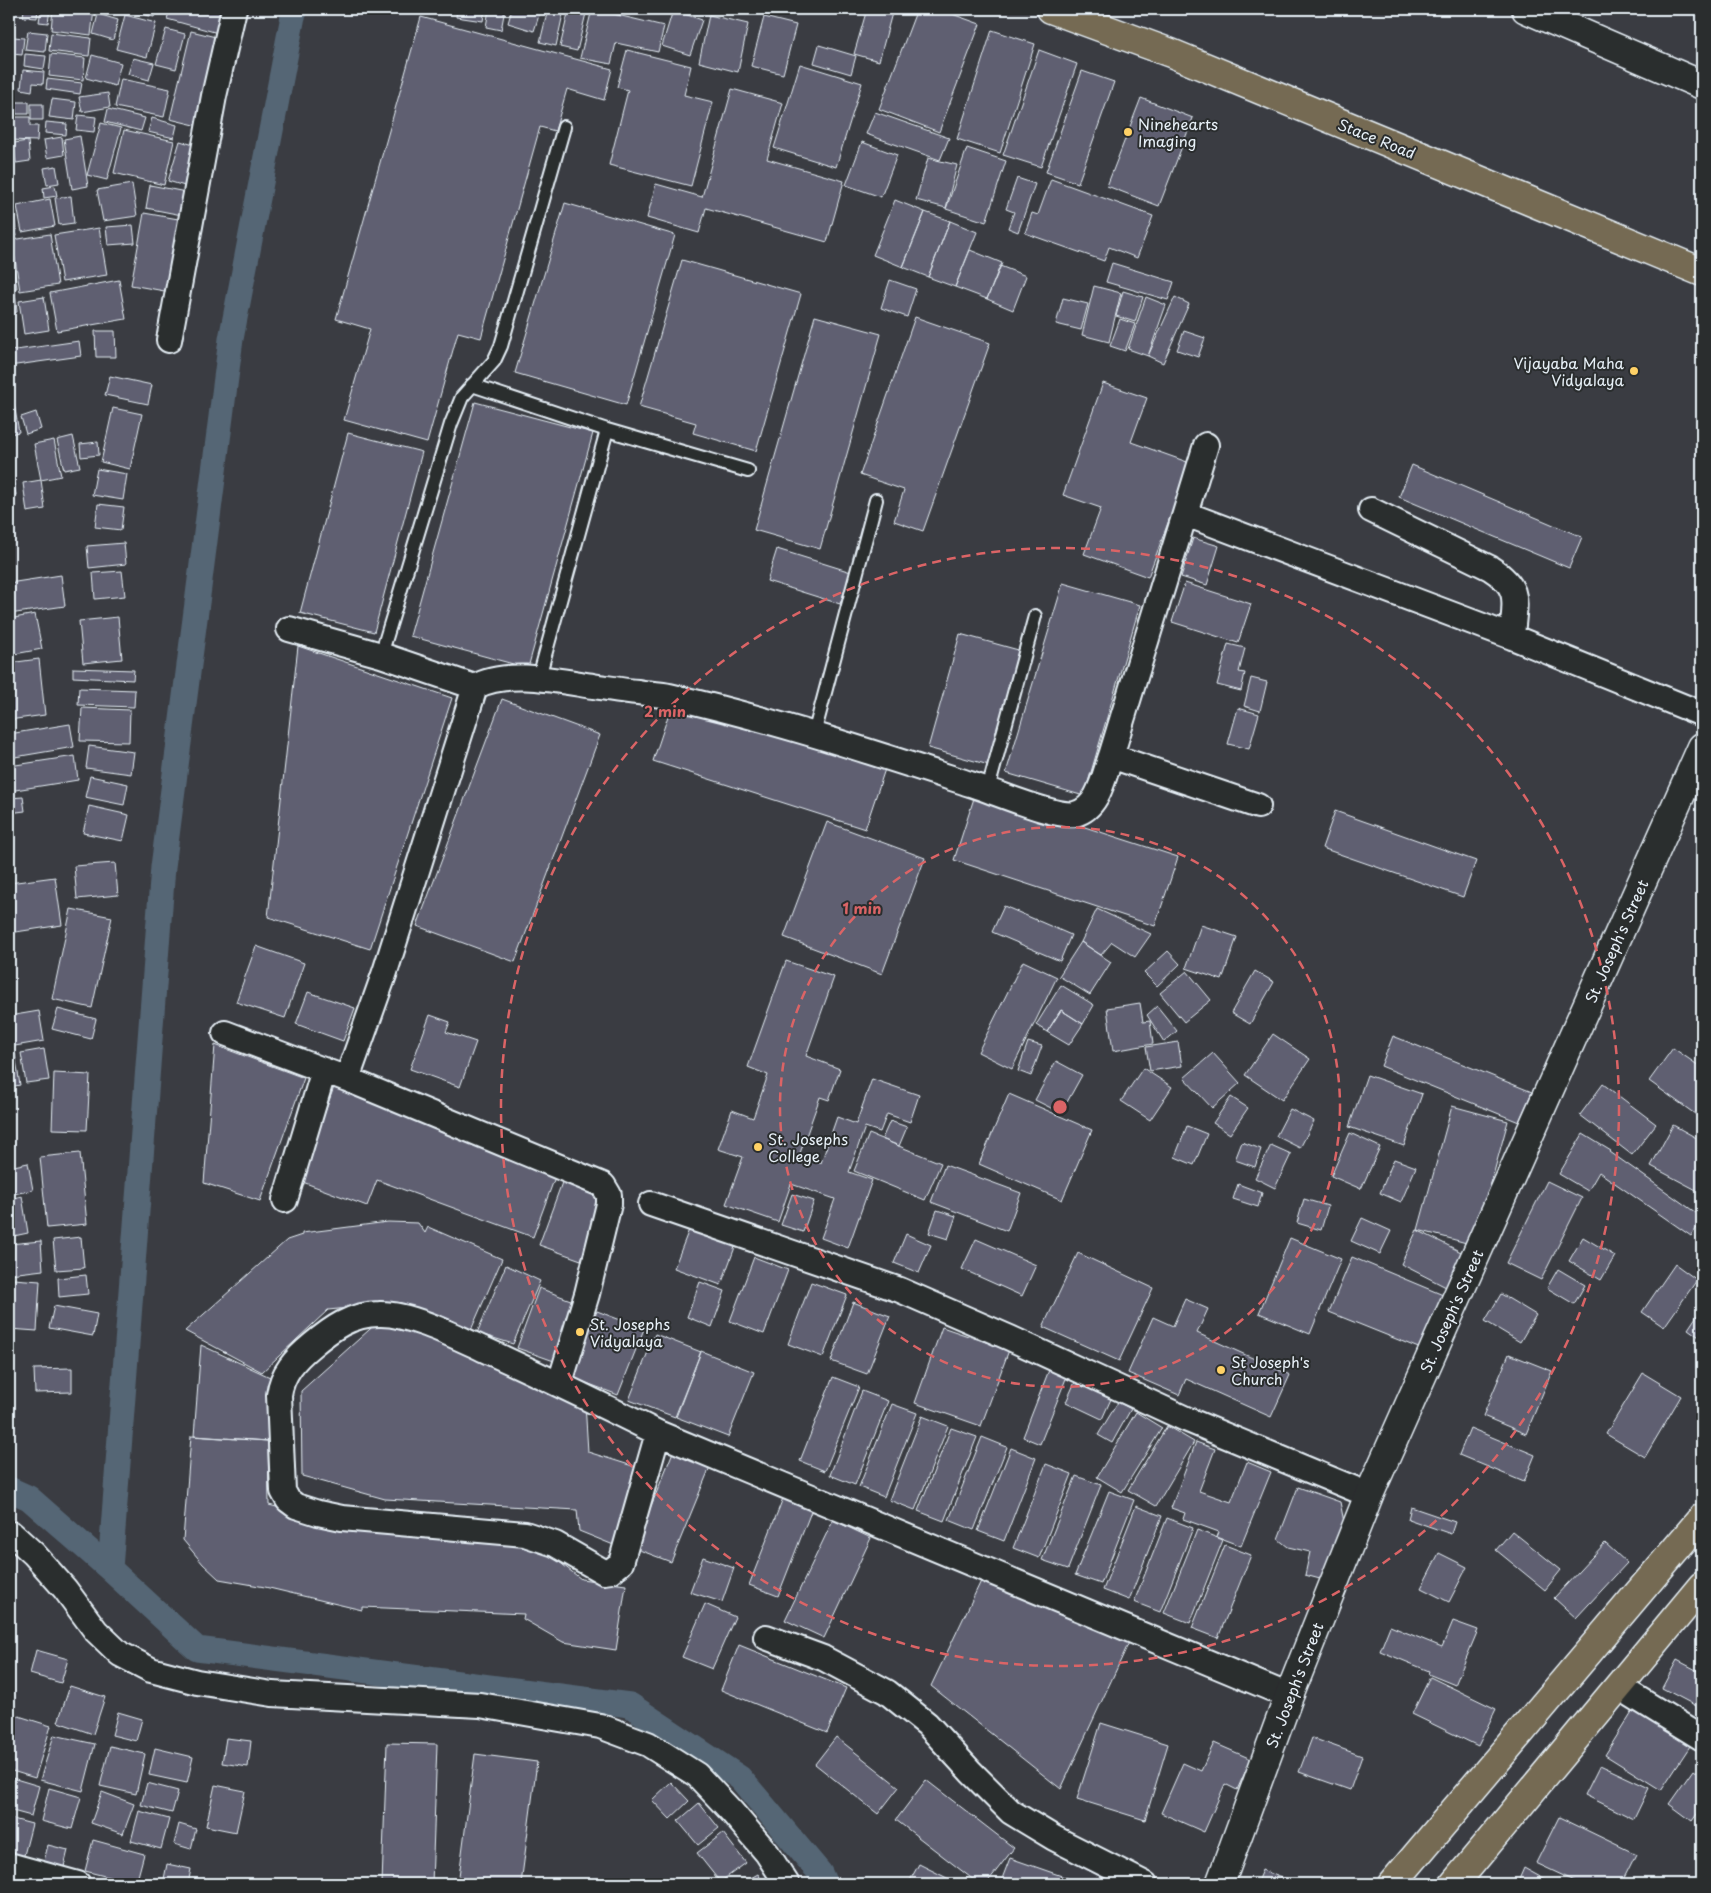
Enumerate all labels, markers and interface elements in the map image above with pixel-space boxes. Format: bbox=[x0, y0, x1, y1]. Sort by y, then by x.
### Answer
place label: Ninehearts Imaging bbox=[1138, 112, 1218, 152]
street label: Stace Road bbox=[1335, 112, 1419, 164]
marker: Ninehearts Imaging bbox=[1122, 126, 1134, 138]
place label: Vijayaba Maha Vidyalaya bbox=[1513, 351, 1625, 391]
marker: Vijayaba Maha Vidyalaya bbox=[1628, 365, 1640, 377]
text: 2 min bbox=[644, 699, 686, 722]
street label: St. Joseph's Street bbox=[1579, 876, 1653, 1006]
text: 1 min bbox=[843, 896, 881, 919]
centre of rings bbox=[1051, 1098, 1069, 1116]
place label: St. Josephs College bbox=[768, 1127, 848, 1167]
marker: St. Josephs College bbox=[752, 1141, 764, 1153]
street label: St. Joseph's Street bbox=[1414, 1246, 1488, 1376]
place label: St. Josephs Vidyalaya bbox=[590, 1312, 670, 1352]
marker: St. Josephs Vidyalaya bbox=[574, 1326, 586, 1338]
place label: St Joseph's Church bbox=[1231, 1350, 1310, 1390]
marker: St Joseph's Church bbox=[1215, 1364, 1227, 1376]
street label: St. Joseph's Street bbox=[1259, 1619, 1329, 1751]

